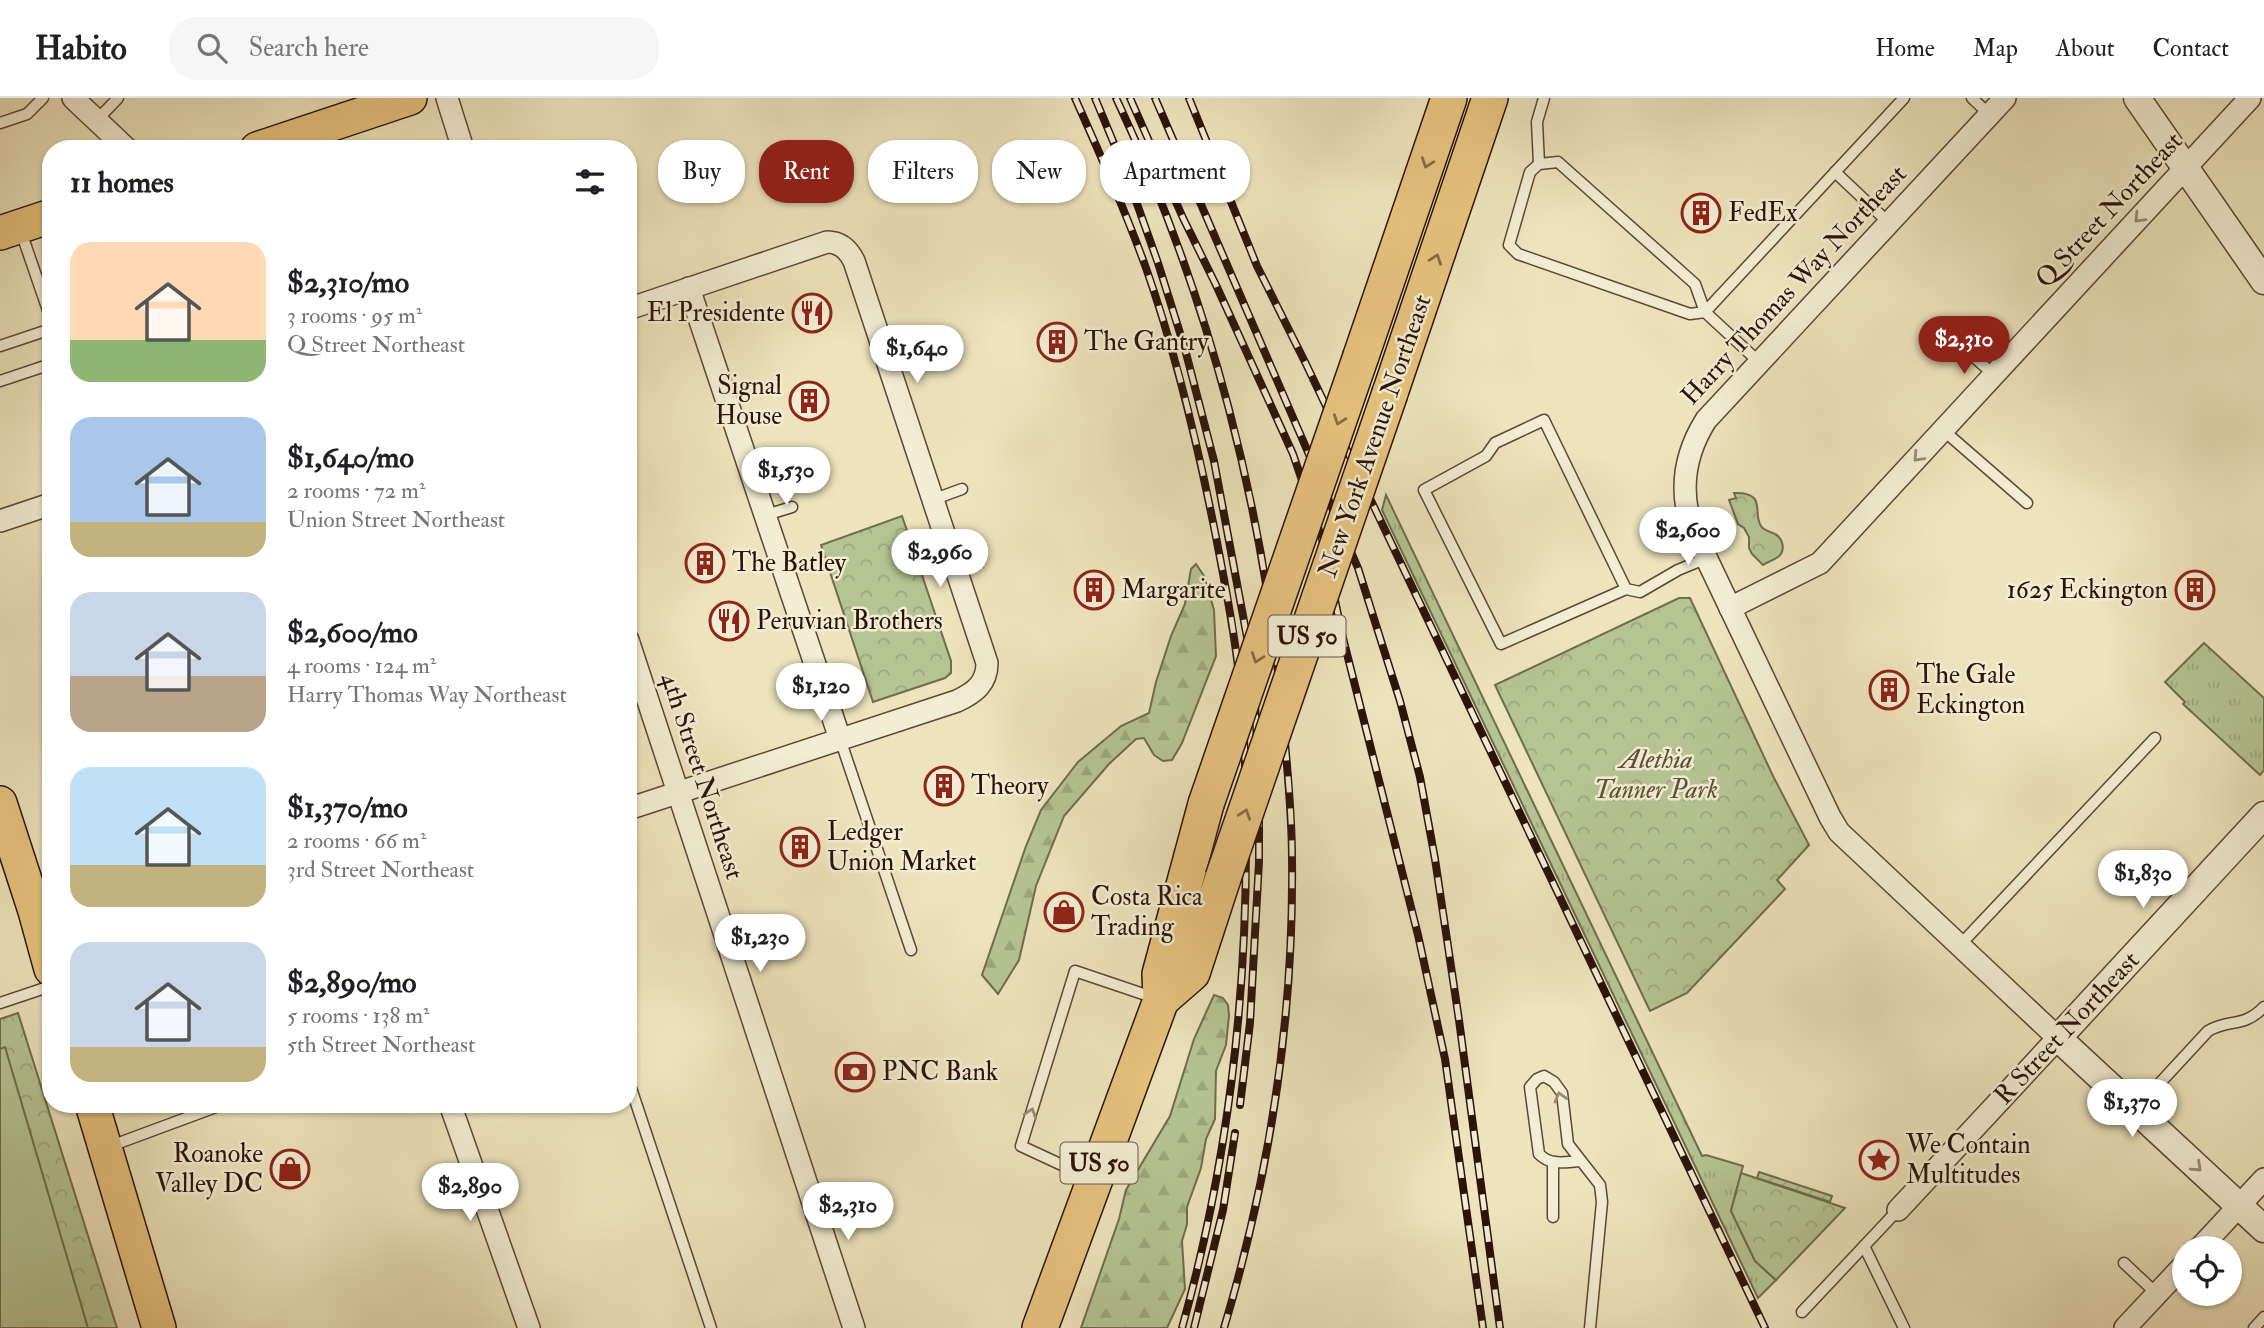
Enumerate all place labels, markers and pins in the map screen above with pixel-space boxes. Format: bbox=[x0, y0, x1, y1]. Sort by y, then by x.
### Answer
building icon: FedEx bbox=[1680, 192, 1722, 234]
place label: FedEx bbox=[1728, 197, 1798, 229]
restaurant icon: El Presidente bbox=[791, 292, 833, 334]
place label: El Presidente bbox=[647, 297, 785, 329]
pin: $2,310 bbox=[1907, 316, 2021, 376]
building icon: The Gantry bbox=[1036, 321, 1078, 363]
pin: $1,640 bbox=[860, 326, 974, 385]
place label: The Gantry bbox=[1084, 326, 1209, 358]
place label: Signal House bbox=[715, 370, 782, 432]
building icon: Signal House bbox=[788, 380, 830, 422]
pin: $1,530 bbox=[729, 448, 843, 507]
pin: $2,600 bbox=[1631, 508, 1745, 567]
pin: $2,960 bbox=[883, 530, 997, 589]
building icon: The Batley bbox=[684, 542, 726, 584]
place label: The Batley bbox=[732, 547, 847, 579]
building icon: Margarite bbox=[1073, 569, 1115, 611]
building icon: 1625 Eckington bbox=[2174, 569, 2216, 611]
place label: Margarite bbox=[1121, 574, 1226, 606]
place label: 1625 Eckington bbox=[2007, 574, 2168, 606]
restaurant icon: Peruvian Brothers bbox=[708, 600, 750, 642]
place label: Peruvian Brothers bbox=[756, 605, 943, 637]
place label: The Gale Eckington bbox=[1916, 659, 2025, 721]
pin: $1,120 bbox=[764, 664, 878, 723]
building icon: The Gale Eckington bbox=[1868, 669, 1910, 711]
building icon: Theory bbox=[923, 765, 965, 807]
place label: Theory bbox=[971, 770, 1049, 802]
place label: Ledger Union Market bbox=[827, 816, 976, 878]
building icon: Ledger Union Market bbox=[779, 826, 821, 868]
pin: $1,830 bbox=[2086, 850, 2200, 910]
place label: Costa Rica Trading bbox=[1091, 881, 1203, 943]
shop icon: Costa Rica Trading bbox=[1043, 891, 1085, 933]
pin: $1,230 bbox=[703, 914, 817, 974]
bank icon: PNC Bank bbox=[834, 1051, 876, 1093]
place label: PNC Bank bbox=[882, 1056, 999, 1088]
pin: $1,370 bbox=[2075, 1080, 2189, 1139]
place label: We Contain Multitudes bbox=[1905, 1129, 2031, 1191]
place label: Roanoke Valley DC bbox=[155, 1138, 263, 1200]
place icon: We Contain Multitudes bbox=[1858, 1139, 1900, 1181]
shop icon: Roanoke Valley DC bbox=[269, 1148, 311, 1190]
pin: $2,890 bbox=[413, 1164, 527, 1223]
pin: $2,310 bbox=[791, 1182, 905, 1242]

